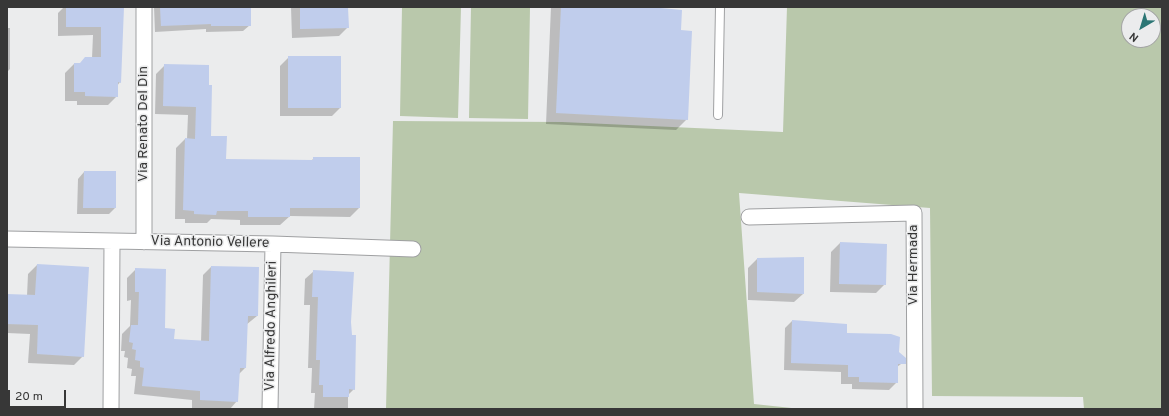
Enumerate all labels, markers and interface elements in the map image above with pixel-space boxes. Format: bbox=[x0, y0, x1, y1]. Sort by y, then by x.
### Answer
north arrow bbox=[1121, 8, 1161, 48]
text: N bbox=[1127, 29, 1142, 45]
street label: Via Renato Del Din bbox=[136, 66, 152, 182]
street label: Via Hermada bbox=[906, 225, 922, 305]
street label: Via Antonio Vellere bbox=[150, 234, 270, 252]
street label: Via Alfredo Anghileri bbox=[262, 261, 282, 391]
scale bar bbox=[10, 382, 68, 408]
text: 20 m bbox=[15, 389, 43, 405]

